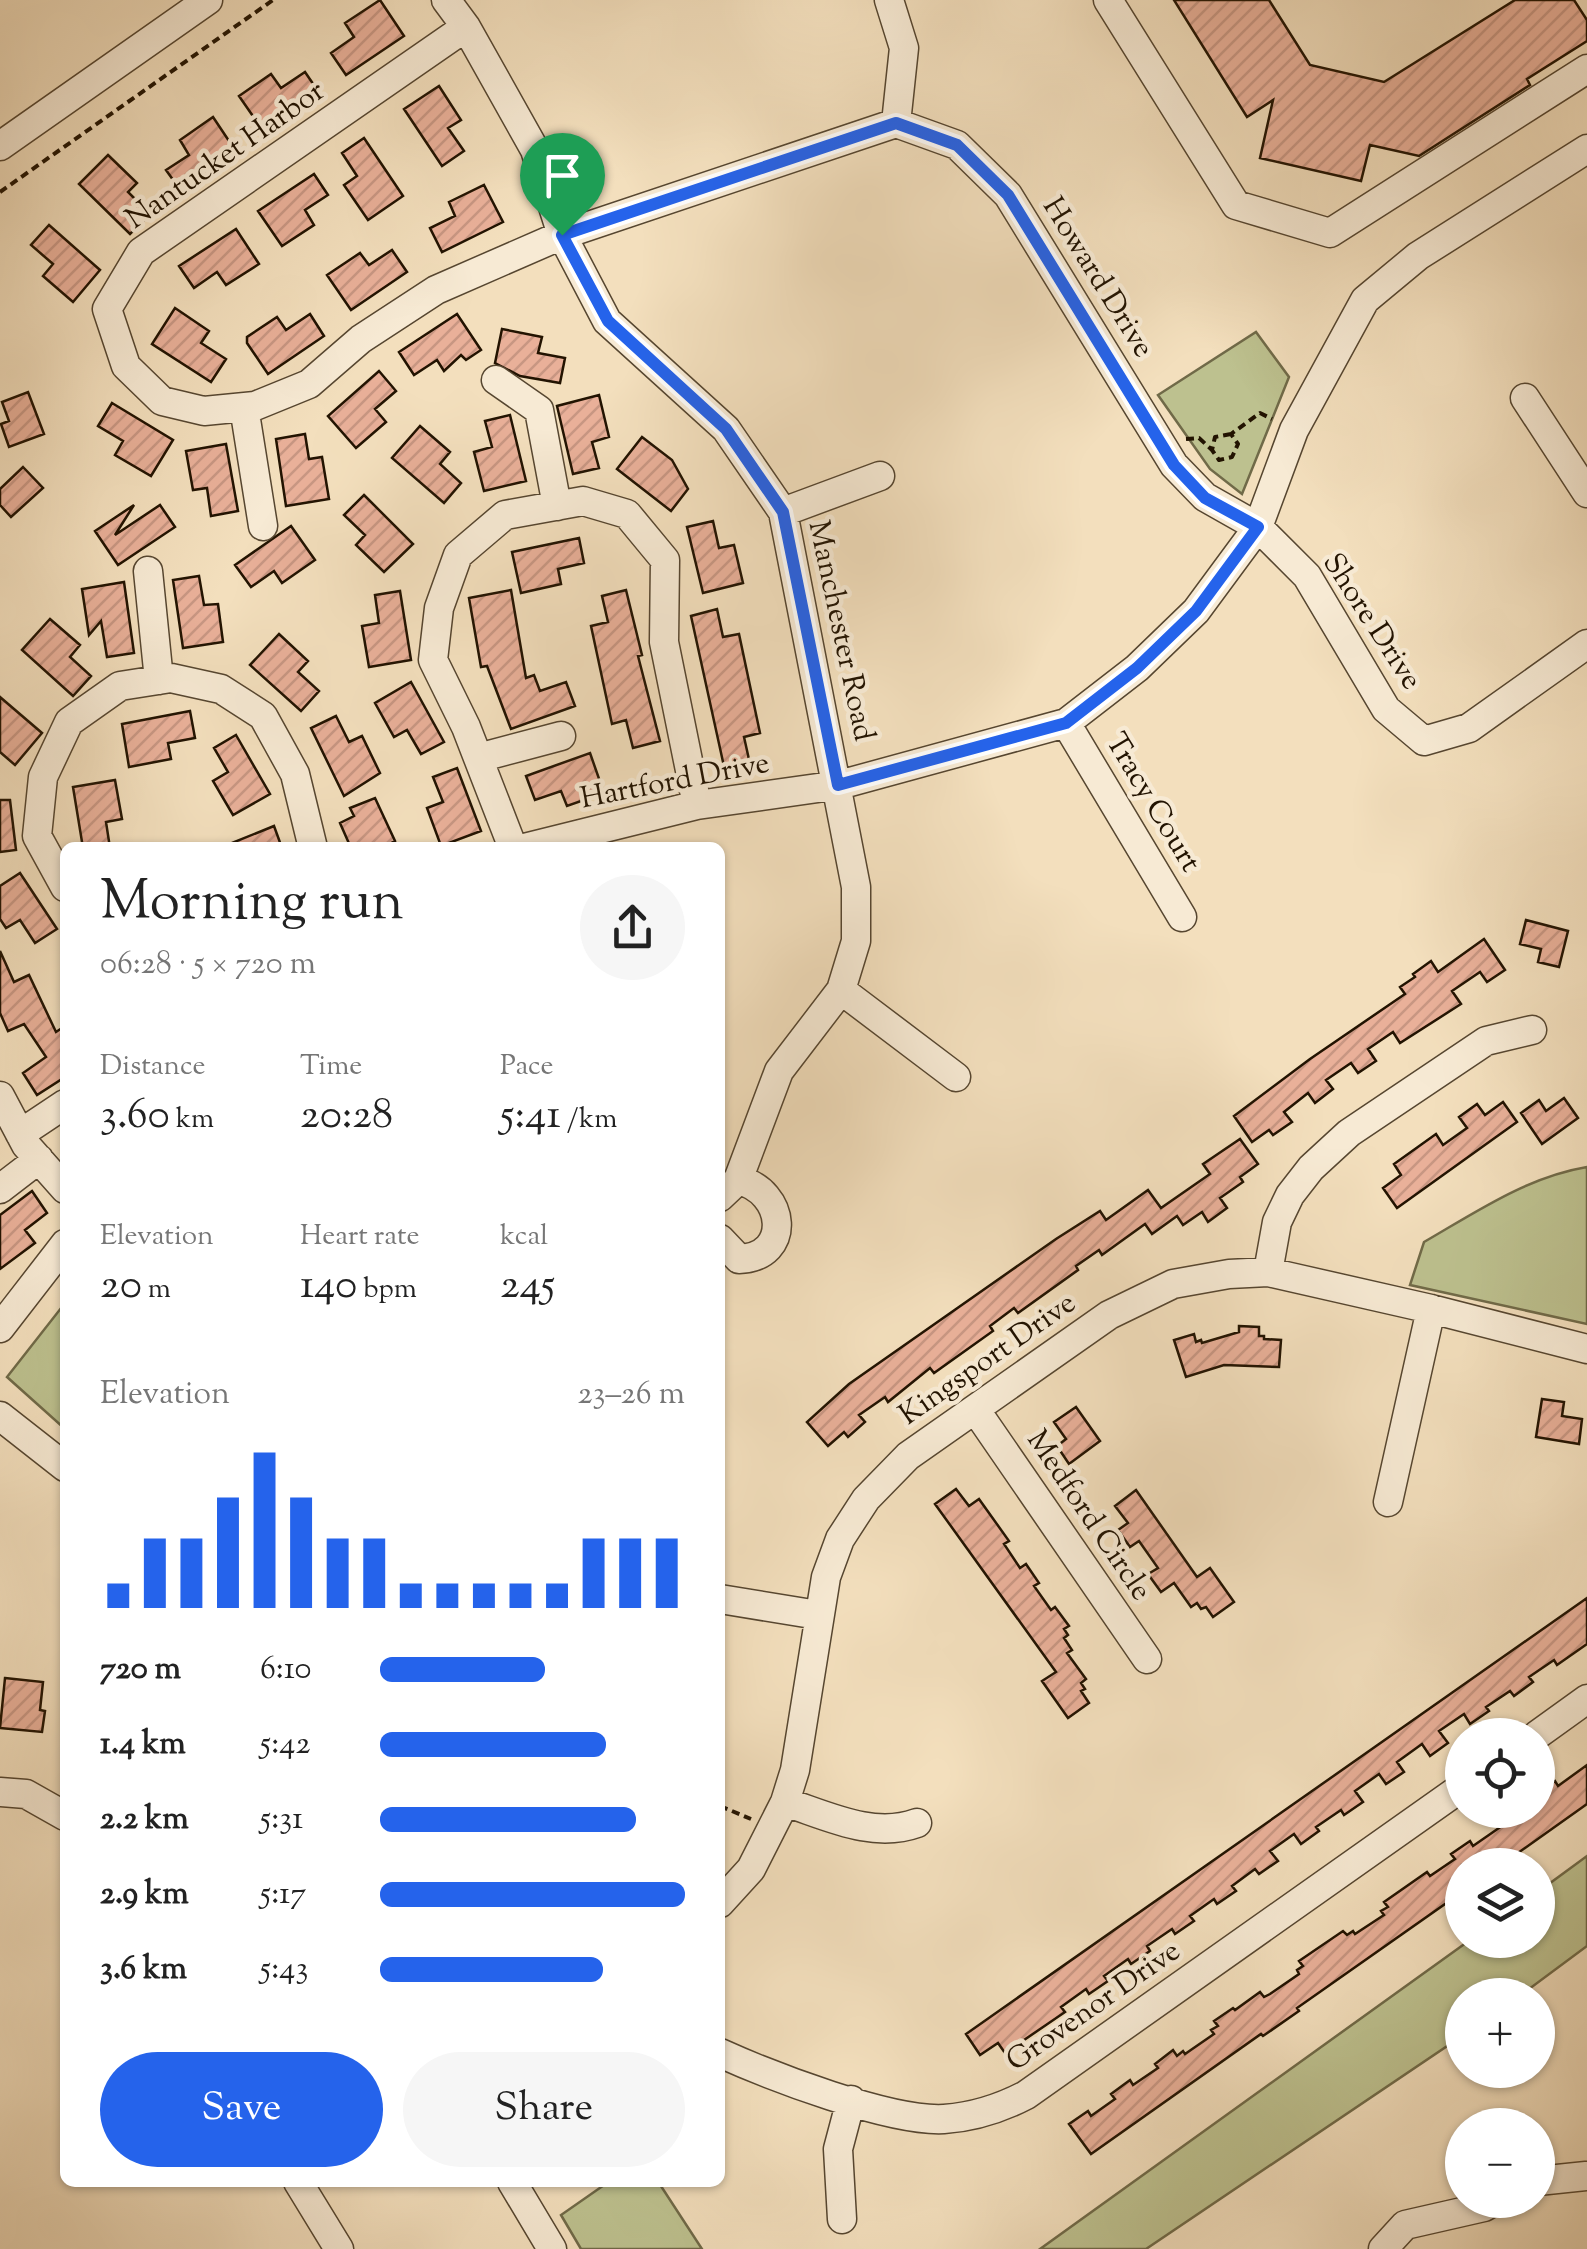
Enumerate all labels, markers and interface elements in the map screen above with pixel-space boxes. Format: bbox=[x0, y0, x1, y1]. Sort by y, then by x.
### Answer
street label: Nantucket Harbor bbox=[118, 71, 334, 241]
pin bbox=[520, 133, 605, 236]
icon: arrive bbox=[535, 148, 590, 203]
street label: Howard Drive bbox=[1031, 189, 1163, 367]
street label: Manchester Road bbox=[796, 517, 884, 745]
street label: Shore Drive bbox=[1311, 545, 1431, 699]
street label: Tracy Court bbox=[1093, 725, 1211, 881]
street label: Hartford Drive bbox=[577, 743, 773, 821]
text: Morning run bbox=[100, 865, 404, 944]
button: share bbox=[580, 875, 685, 980]
text: 06:28 · 5 × 720 m bbox=[100, 942, 316, 988]
text: Distance bbox=[100, 1047, 206, 1087]
text: Time bbox=[300, 1047, 362, 1087]
text: Pace bbox=[500, 1047, 554, 1087]
text: 3.60 bbox=[100, 1087, 170, 1147]
text: 20:28 bbox=[300, 1087, 393, 1147]
text: 5:41 bbox=[500, 1087, 561, 1147]
text: km bbox=[170, 1100, 214, 1140]
text: /km bbox=[561, 1100, 617, 1140]
text: Elevation bbox=[100, 1217, 214, 1257]
text: Heart rate bbox=[300, 1217, 420, 1257]
text: kcal bbox=[500, 1217, 548, 1257]
text: 20 bbox=[100, 1257, 142, 1317]
text: 140 bbox=[300, 1257, 357, 1317]
text: 245 bbox=[500, 1257, 555, 1317]
text: m bbox=[142, 1270, 171, 1310]
text: bpm bbox=[357, 1270, 417, 1310]
street label: Kingsport Drive bbox=[891, 1283, 1085, 1437]
text: Elevation bbox=[100, 1372, 230, 1418]
text: 23–26 m bbox=[578, 1372, 685, 1418]
street label: Medford Circle bbox=[1015, 1422, 1161, 1610]
text: 720 m bbox=[100, 1647, 181, 1693]
text: 6:10 bbox=[260, 1647, 311, 1693]
map controls bbox=[1445, 1718, 1555, 2218]
button: locate bbox=[1445, 1718, 1555, 1828]
text: 1.4 km bbox=[100, 1722, 186, 1768]
text: 5:42 bbox=[260, 1722, 310, 1768]
text: 2.2 km bbox=[100, 1797, 189, 1843]
text: 5:31 bbox=[260, 1797, 303, 1843]
button: layers bbox=[1445, 1848, 1555, 1958]
text: 2.9 km bbox=[100, 1872, 189, 1918]
text: 5:17 bbox=[260, 1872, 306, 1918]
street label: Grovenor Drive bbox=[998, 1931, 1190, 2083]
text: 3.6 km bbox=[100, 1947, 187, 1993]
text: 5:43 bbox=[260, 1947, 308, 1993]
button: + bbox=[1445, 1978, 1555, 2088]
button: Save bbox=[100, 2052, 383, 2167]
button: Share bbox=[403, 2052, 685, 2167]
button: − bbox=[1445, 2108, 1555, 2218]

